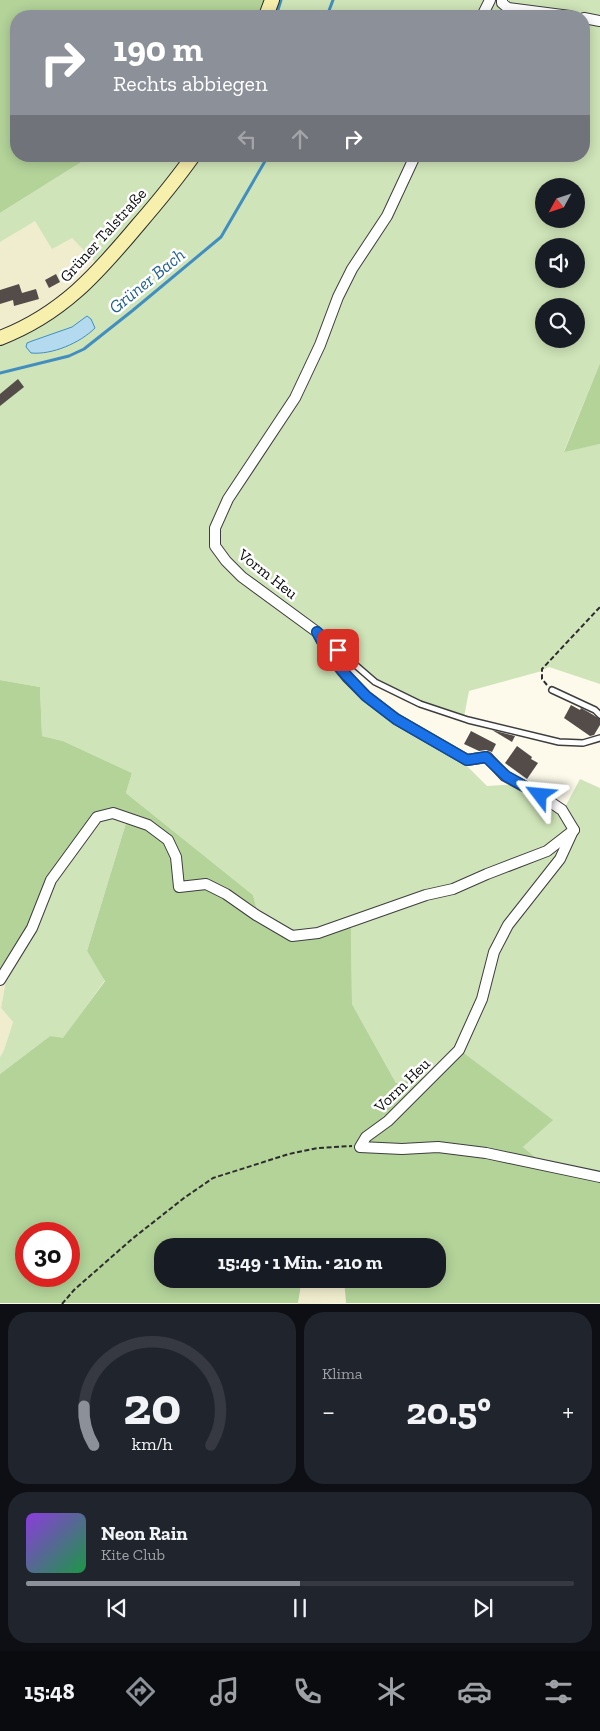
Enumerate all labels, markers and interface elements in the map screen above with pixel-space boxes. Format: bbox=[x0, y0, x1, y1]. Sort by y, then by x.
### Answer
text: 190 m bbox=[113, 28, 203, 70]
icon: right bbox=[30, 30, 95, 95]
text: Rechts abbiegen bbox=[113, 70, 268, 97]
icon: left bbox=[233, 125, 261, 153]
icon: ahead bbox=[286, 125, 314, 153]
icon: right bbox=[339, 125, 367, 153]
north arrow bbox=[535, 178, 585, 228]
map controls bbox=[535, 178, 585, 348]
street label: Grüner Talstraße bbox=[56, 184, 150, 286]
button: sound bbox=[535, 238, 585, 288]
water label: Grüner Bach bbox=[104, 244, 190, 318]
button: search bbox=[535, 298, 585, 348]
street label: Vorm Heu bbox=[234, 544, 301, 603]
pin bbox=[317, 629, 359, 671]
icon: arrive bbox=[324, 636, 352, 664]
position arrow bbox=[513, 768, 565, 820]
street label: Vorm Heu bbox=[370, 1054, 434, 1117]
speed limit sign: 30 bbox=[15, 1222, 80, 1287]
text: 15:49 · 1 Min. · 210 m bbox=[218, 1251, 382, 1274]
text: Klima bbox=[322, 1364, 363, 1383]
text: 20 bbox=[123, 1375, 181, 1437]
text: 20.5° bbox=[406, 1388, 491, 1434]
text: − bbox=[322, 1395, 335, 1428]
text: + bbox=[562, 1395, 574, 1428]
text: km/h bbox=[132, 1433, 172, 1455]
text: Neon Rain bbox=[101, 1522, 188, 1545]
text: Kite Club bbox=[101, 1545, 165, 1564]
icon: previous bbox=[103, 1594, 131, 1622]
icon: pause bbox=[286, 1594, 314, 1622]
icon: next bbox=[469, 1594, 497, 1622]
icon: directions bbox=[123, 1674, 158, 1709]
icon: music bbox=[207, 1674, 242, 1709]
icon: phone bbox=[290, 1674, 325, 1709]
icon: climate bbox=[374, 1674, 409, 1709]
icon: car bbox=[457, 1674, 492, 1709]
icon: filters bbox=[541, 1674, 576, 1709]
text: 15:48 bbox=[24, 1678, 75, 1705]

